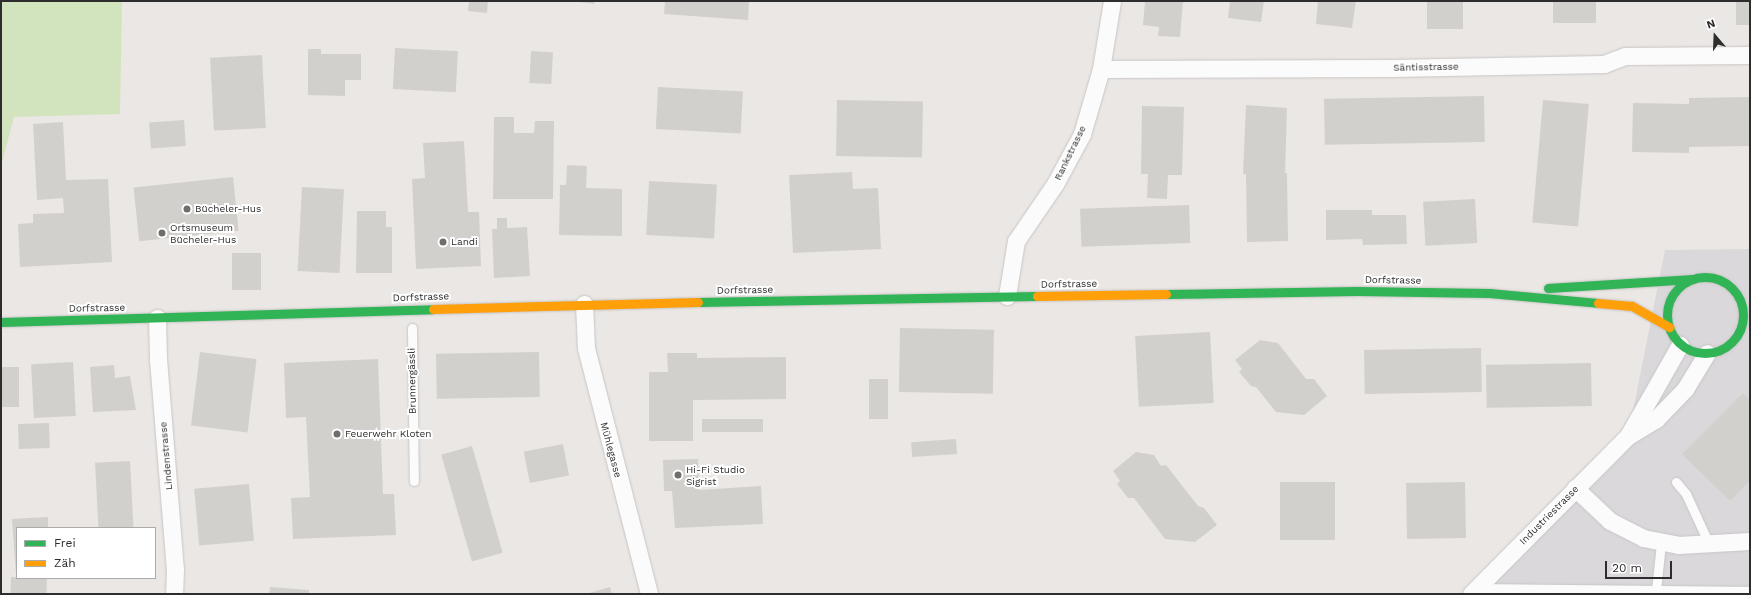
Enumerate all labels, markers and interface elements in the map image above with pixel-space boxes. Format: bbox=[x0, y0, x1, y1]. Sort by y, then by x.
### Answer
north arrow bbox=[1695, 16, 1735, 56]
text: N bbox=[1705, 17, 1717, 32]
street label: Säntisstrasse bbox=[1393, 60, 1459, 74]
street label: Rankstrasse bbox=[1052, 124, 1088, 182]
place label: Bücheler-Hus bbox=[195, 203, 261, 215]
marker: Bücheler-Hus bbox=[182, 204, 192, 214]
place label: Ortsmuseum Bücheler-Hus bbox=[170, 221, 236, 244]
marker: Ortsmuseum Bücheler-Hus bbox=[157, 228, 167, 238]
place label: Landi bbox=[451, 236, 478, 248]
marker: Landi bbox=[438, 237, 448, 247]
street label: Dorfstrasse bbox=[1365, 274, 1421, 286]
street label: Dorfstrasse bbox=[1041, 278, 1097, 290]
street label: Dorfstrasse bbox=[717, 284, 773, 296]
street label: Dorfstrasse bbox=[393, 290, 449, 304]
street label: Dorfstrasse bbox=[69, 302, 125, 314]
street label: Brunnergässli bbox=[405, 348, 419, 414]
street label: Lindenstrasse bbox=[157, 421, 175, 491]
street label: Mühlegasse bbox=[598, 421, 624, 479]
place label: Feuerwehr Kloten bbox=[345, 428, 432, 440]
marker: Feuerwehr Kloten bbox=[332, 429, 342, 439]
place label: Hi-Fi Studio Sigrist bbox=[686, 463, 745, 486]
marker: Hi-Fi Studio Sigrist bbox=[673, 470, 683, 480]
street label: Industriestrasse bbox=[1517, 483, 1581, 547]
legend bbox=[16, 527, 156, 579]
text: Frei bbox=[54, 536, 76, 550]
scale bar bbox=[1607, 553, 1674, 579]
text: Zäh bbox=[54, 556, 76, 570]
text: 20 m bbox=[1612, 561, 1642, 575]

